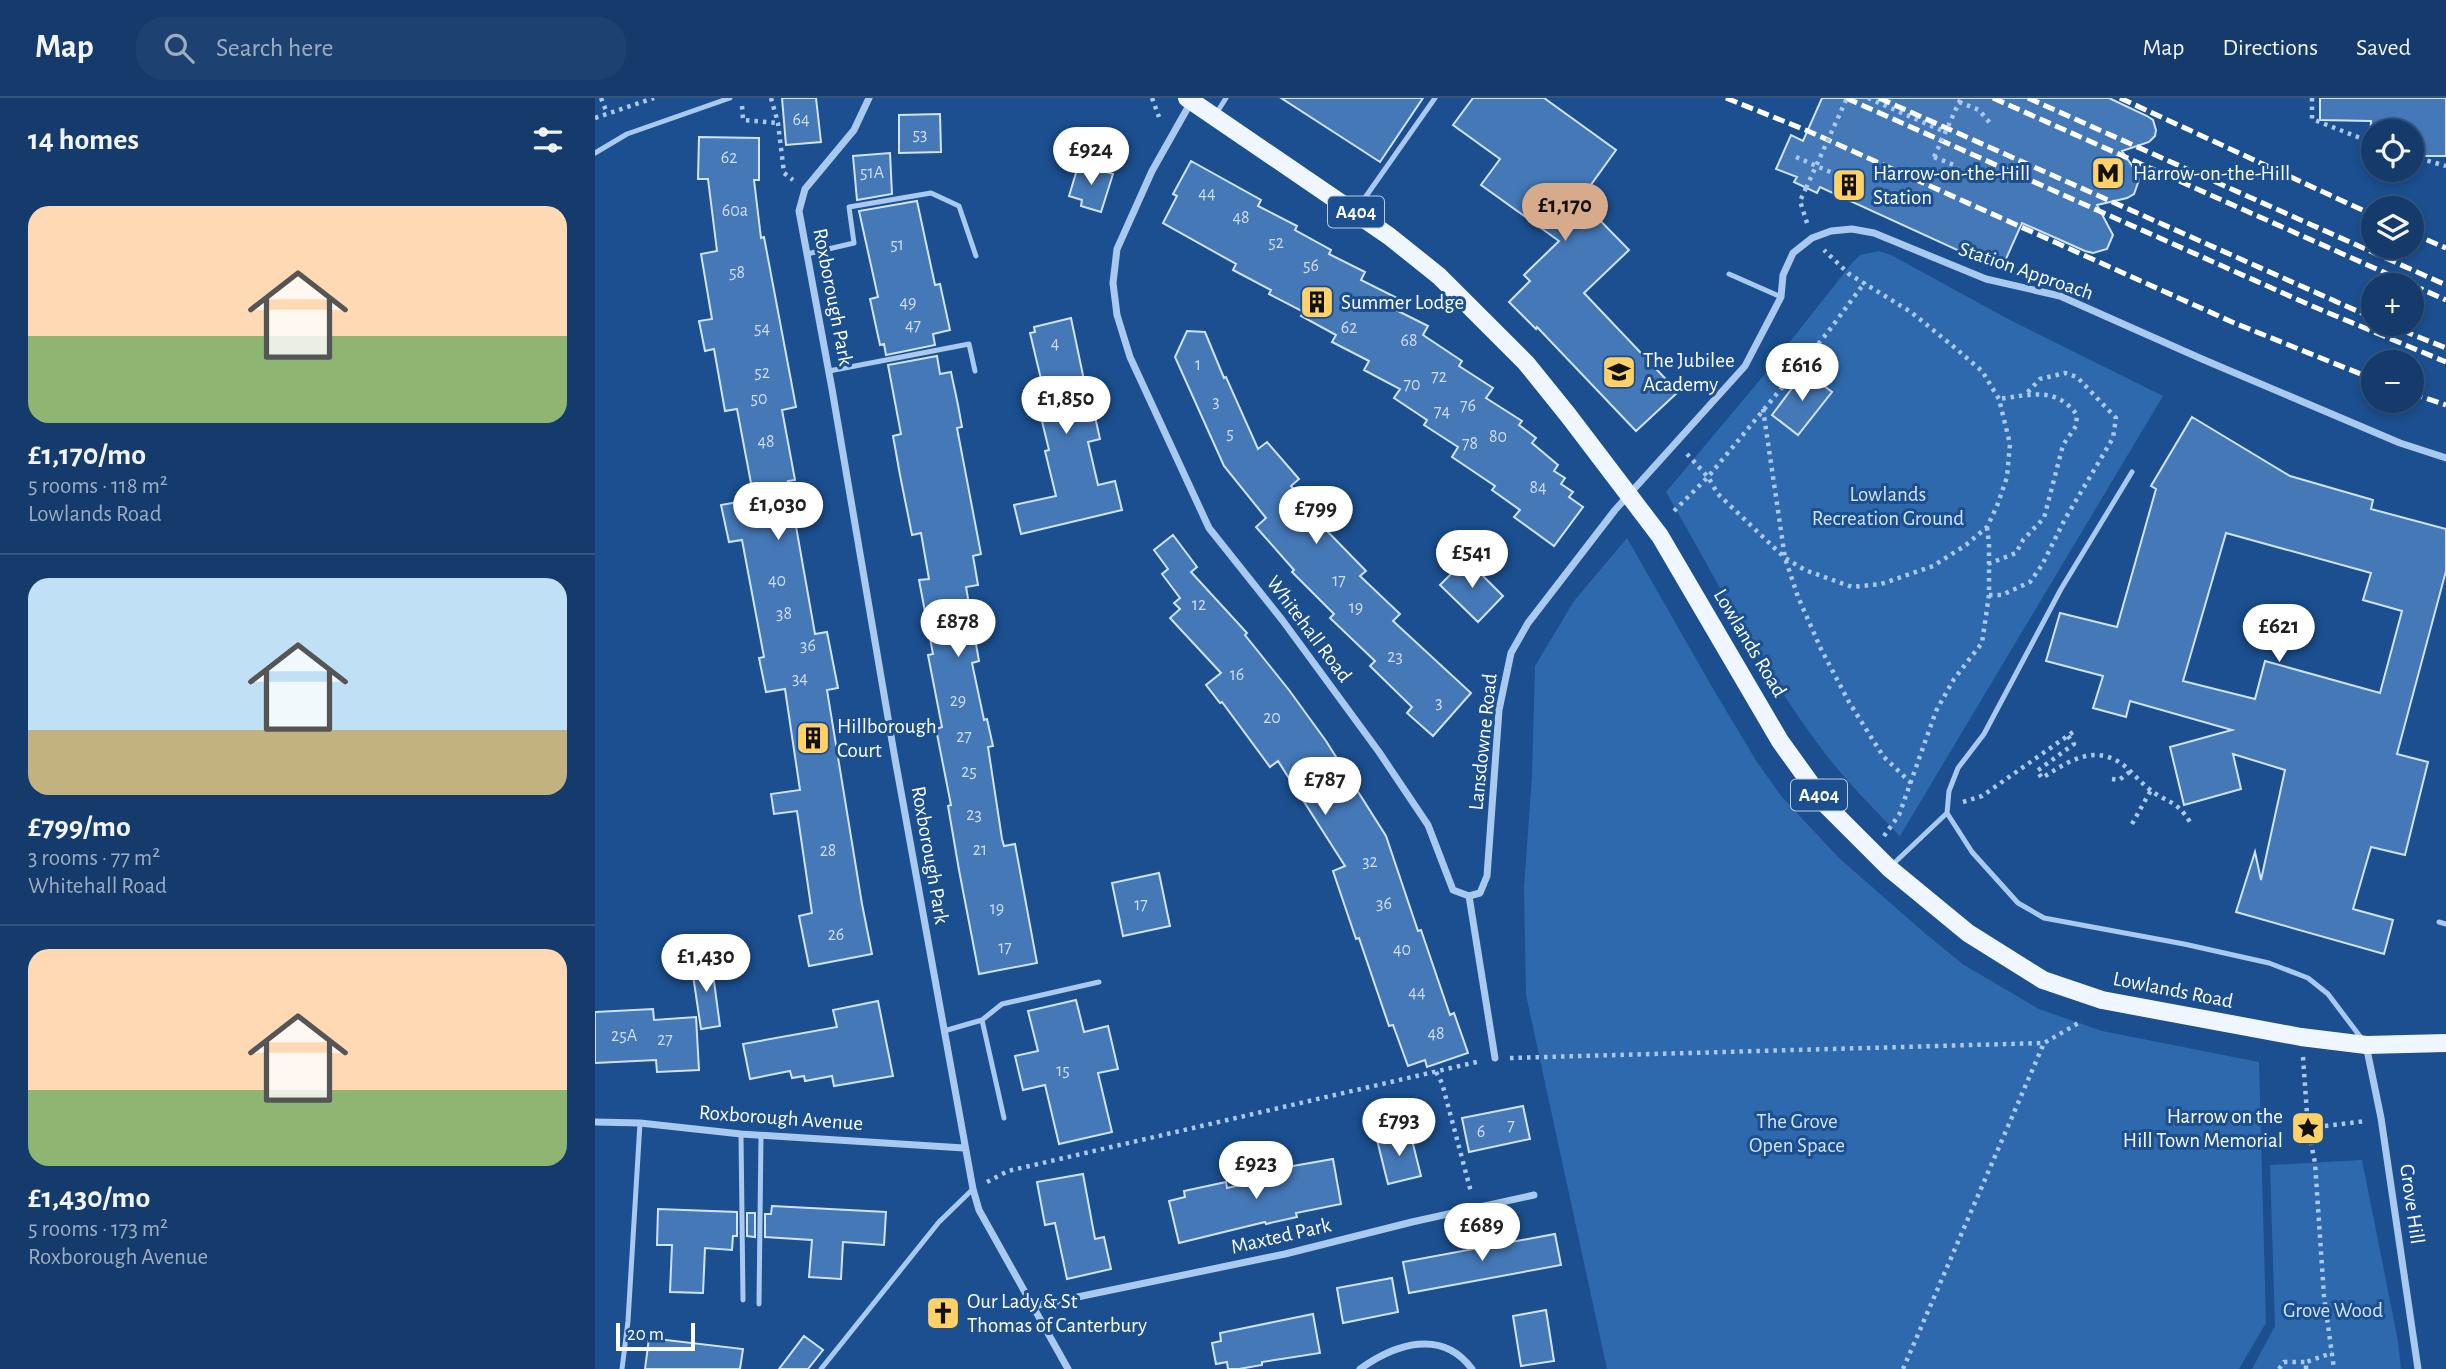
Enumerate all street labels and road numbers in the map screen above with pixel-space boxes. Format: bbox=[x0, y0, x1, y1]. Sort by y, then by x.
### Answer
road number: A404 bbox=[1328, 196, 1384, 228]
street label: Roxborough Park bbox=[809, 227, 857, 368]
street label: Station Approach bbox=[1956, 238, 2096, 304]
street label: Whitehall Road bbox=[1262, 572, 1356, 686]
street label: Lowlands Road bbox=[1710, 585, 1790, 701]
street label: Lansdowne Road bbox=[1465, 672, 1501, 812]
road number: A404 bbox=[1791, 780, 1847, 810]
street label: Roxborough Park bbox=[908, 784, 953, 926]
street label: Lowlands Road bbox=[2111, 968, 2235, 1012]
street label: Roxborough Avenue bbox=[698, 1102, 864, 1134]
street label: Grove Hill bbox=[2396, 1163, 2428, 1245]
street label: Maxted Park bbox=[1229, 1214, 1333, 1258]

